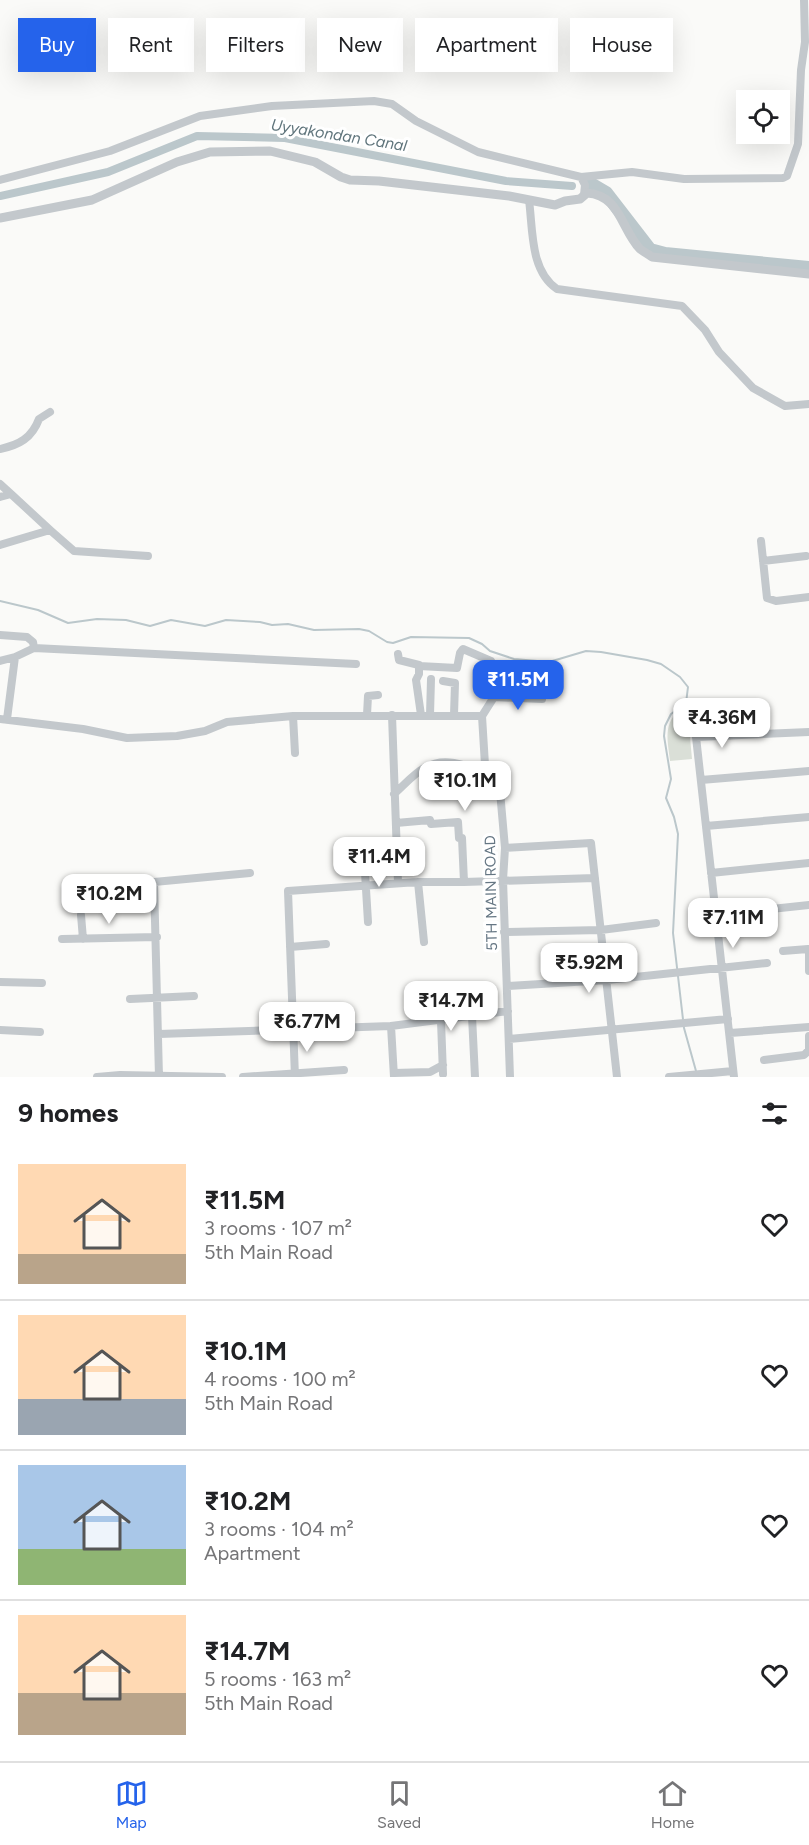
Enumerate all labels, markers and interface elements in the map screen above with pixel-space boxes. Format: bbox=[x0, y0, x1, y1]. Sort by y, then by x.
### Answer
chip: Buy bbox=[18, 18, 96, 72]
chip: Rent bbox=[108, 18, 194, 72]
chip: Filters bbox=[206, 18, 305, 72]
chip: New bbox=[317, 18, 403, 72]
chip: Apartment bbox=[415, 18, 558, 72]
chip: House bbox=[570, 18, 673, 72]
map controls bbox=[736, 90, 790, 144]
button: locate bbox=[736, 90, 790, 144]
water label: Uyyakondan Canal bbox=[270, 115, 409, 155]
pin: ₹11.5M bbox=[469, 660, 567, 711]
text: ₹11.5M bbox=[487, 667, 549, 691]
pin: ₹4.36M bbox=[673, 698, 771, 749]
text: ₹4.36M bbox=[687, 705, 757, 729]
pin: ₹10.1M bbox=[416, 761, 514, 812]
text: ₹10.1M bbox=[433, 768, 497, 792]
street label: 5TH MAIN ROAD bbox=[481, 835, 501, 951]
pin: ₹11.4M bbox=[330, 837, 428, 888]
text: ₹11.4M bbox=[347, 844, 411, 868]
pin: ₹10.2M bbox=[60, 874, 158, 925]
text: ₹10.2M bbox=[75, 881, 143, 905]
pin: ₹7.11M bbox=[684, 898, 782, 949]
text: ₹7.11M bbox=[702, 905, 764, 929]
pin: ₹5.92M bbox=[540, 943, 638, 994]
text: ₹5.92M bbox=[555, 950, 623, 974]
pin: ₹14.7M bbox=[402, 981, 500, 1032]
text: ₹14.7M bbox=[418, 988, 484, 1012]
pin: ₹6.77M bbox=[258, 1002, 356, 1053]
text: ₹6.77M bbox=[273, 1009, 341, 1033]
text: 9 homes bbox=[18, 1097, 118, 1129]
icon: filters bbox=[758, 1097, 791, 1130]
text: ₹11.5M bbox=[204, 1184, 285, 1216]
icon: home bbox=[66, 1188, 138, 1260]
icon: heart bbox=[758, 1208, 791, 1241]
text: 3 rooms · 107 m² bbox=[204, 1216, 352, 1240]
text: 5th Main Road bbox=[204, 1240, 333, 1264]
text: ₹10.1M bbox=[204, 1335, 287, 1367]
icon: home bbox=[66, 1339, 138, 1411]
icon: heart bbox=[758, 1359, 791, 1392]
text: 4 rooms · 100 m² bbox=[204, 1367, 356, 1391]
text: 5th Main Road bbox=[204, 1391, 333, 1415]
text: ₹10.2M bbox=[204, 1485, 291, 1517]
icon: home bbox=[66, 1489, 138, 1561]
icon: heart bbox=[758, 1509, 791, 1542]
text: 3 rooms · 104 m² bbox=[204, 1517, 354, 1541]
text: Apartment bbox=[204, 1541, 301, 1565]
text: ₹14.7M bbox=[204, 1635, 290, 1667]
icon: home bbox=[66, 1639, 138, 1711]
icon: heart bbox=[758, 1659, 791, 1692]
text: 5 rooms · 163 m² bbox=[204, 1667, 351, 1691]
text: 5th Main Road bbox=[204, 1691, 333, 1715]
tab: Map bbox=[115, 1777, 148, 1832]
tab: Saved bbox=[377, 1777, 421, 1832]
tab: Home bbox=[651, 1777, 694, 1832]

